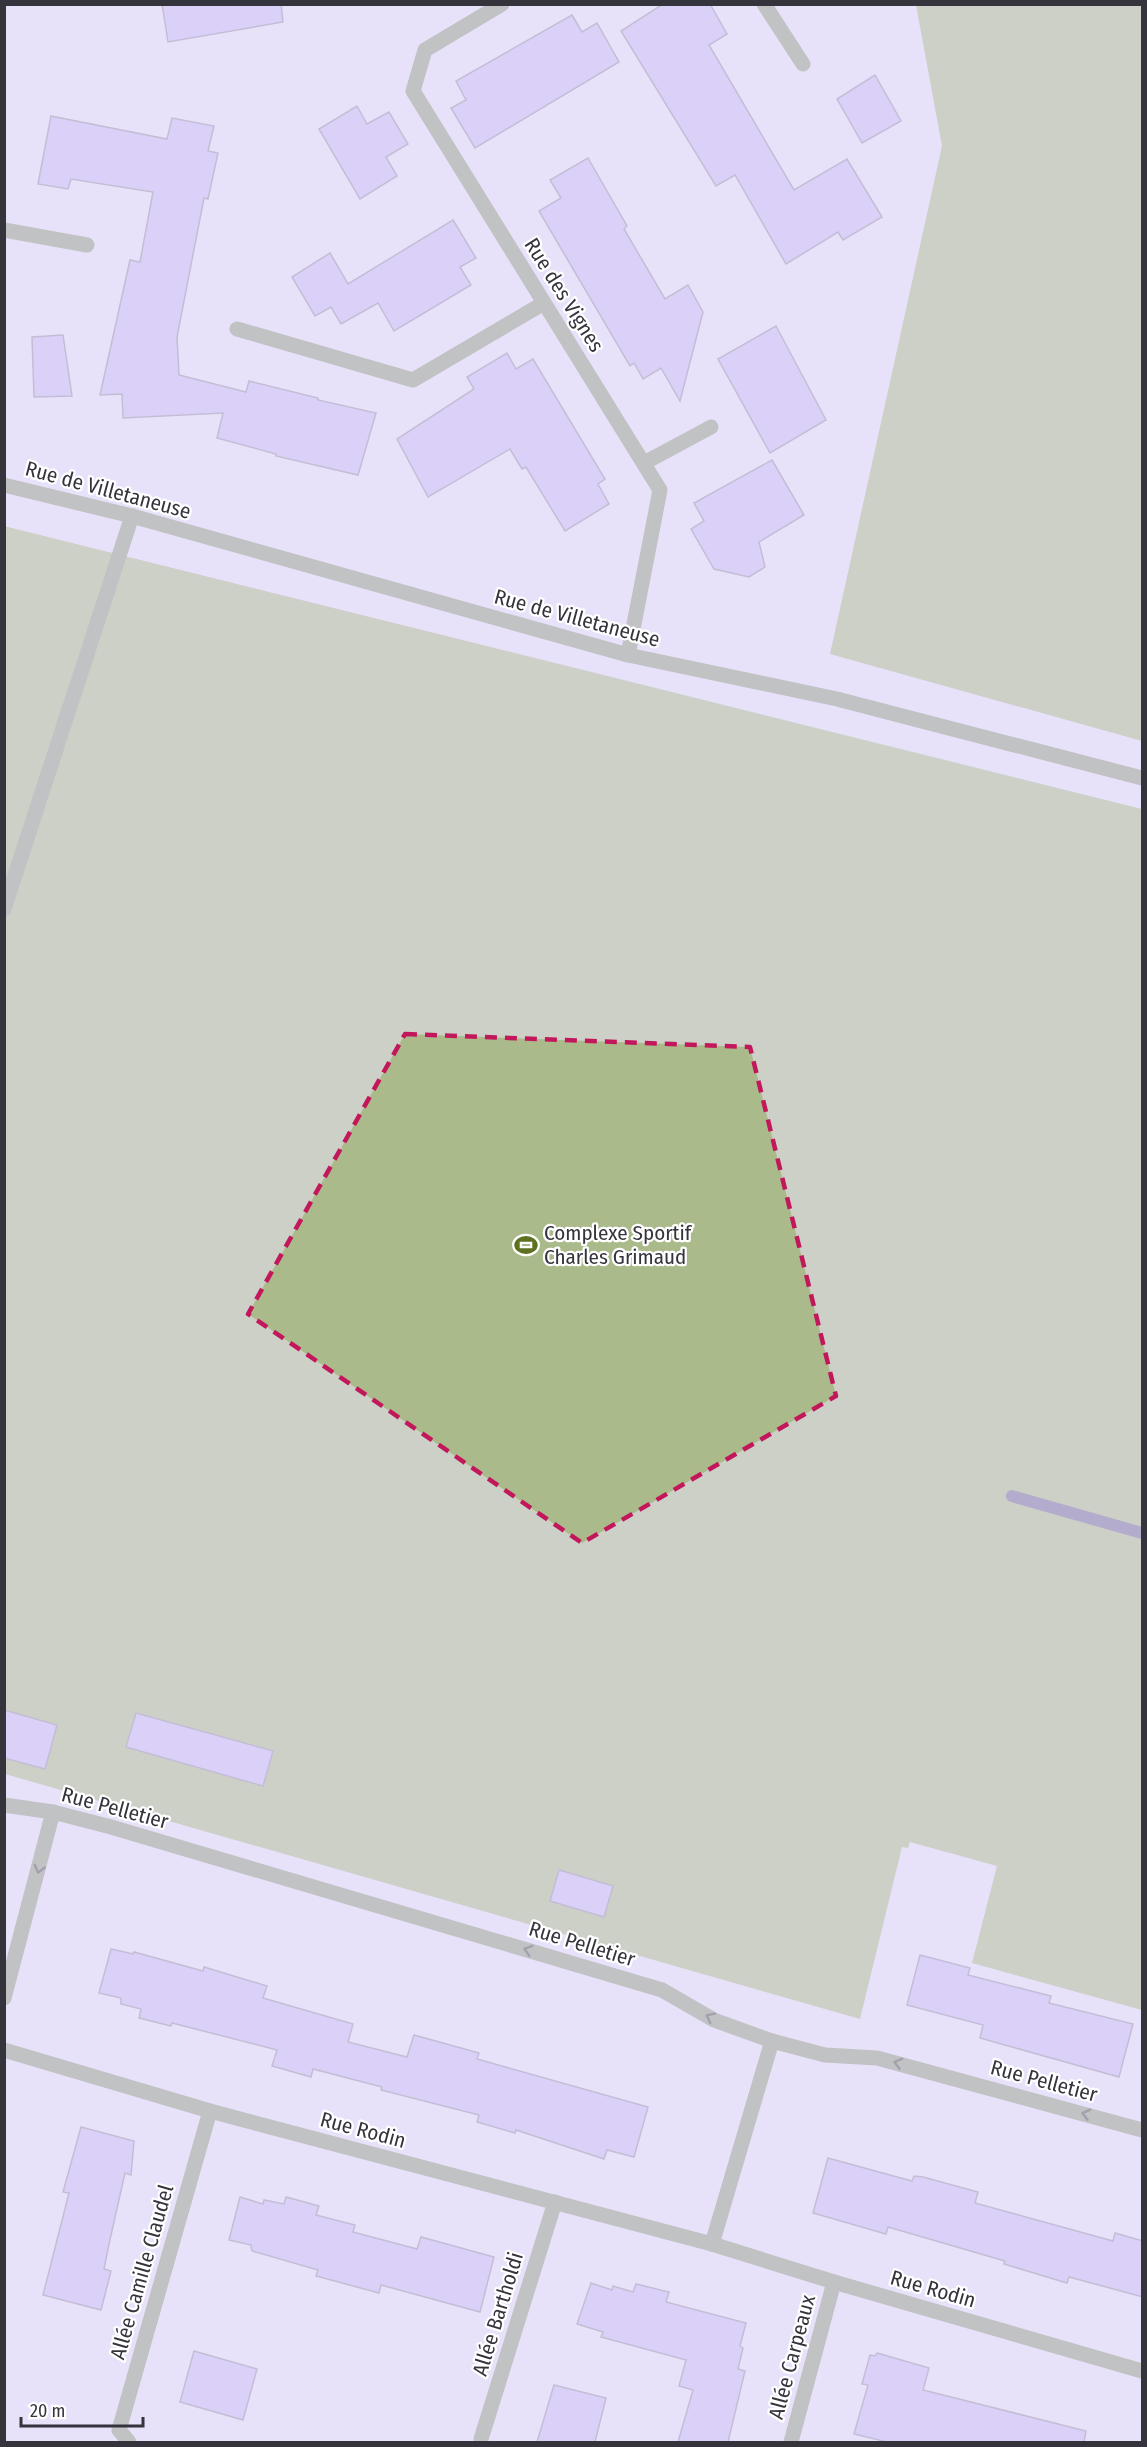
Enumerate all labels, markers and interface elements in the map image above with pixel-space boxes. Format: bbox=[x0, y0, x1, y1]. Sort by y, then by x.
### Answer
street label: Rue des Vignes bbox=[519, 233, 609, 357]
street label: Rue de Villetaneuse bbox=[22, 455, 194, 525]
street label: Rue de Villetaneuse bbox=[491, 583, 663, 653]
place label: Complexe Sportif Charles Grimaud bbox=[544, 1220, 693, 1270]
sports icon: Complexe Sportif Charles Grimaud bbox=[513, 1232, 539, 1258]
street label: Rue Pelletier bbox=[59, 1781, 172, 1835]
one-way arrow bbox=[34, 1864, 47, 1874]
street label: Rue Pelletier bbox=[526, 1916, 639, 1973]
one-way arrow bbox=[523, 1945, 534, 1957]
one-way arrow bbox=[706, 2013, 716, 2024]
street label: Rue Pelletier bbox=[988, 2054, 1101, 2108]
one-way arrow bbox=[893, 2058, 903, 2071]
street label: Rue Rodin bbox=[317, 2106, 409, 2154]
one-way arrow bbox=[1081, 2109, 1091, 2122]
street label: Allée Camille Claudel bbox=[105, 2181, 180, 2362]
street label: Allée Bartholdi bbox=[467, 2249, 529, 2379]
street label: Rue Rodin bbox=[887, 2264, 979, 2314]
street label: Allée Carpeaux bbox=[763, 2291, 821, 2422]
scale bar bbox=[21, 2390, 142, 2428]
text: 20 m bbox=[30, 2400, 65, 2422]

